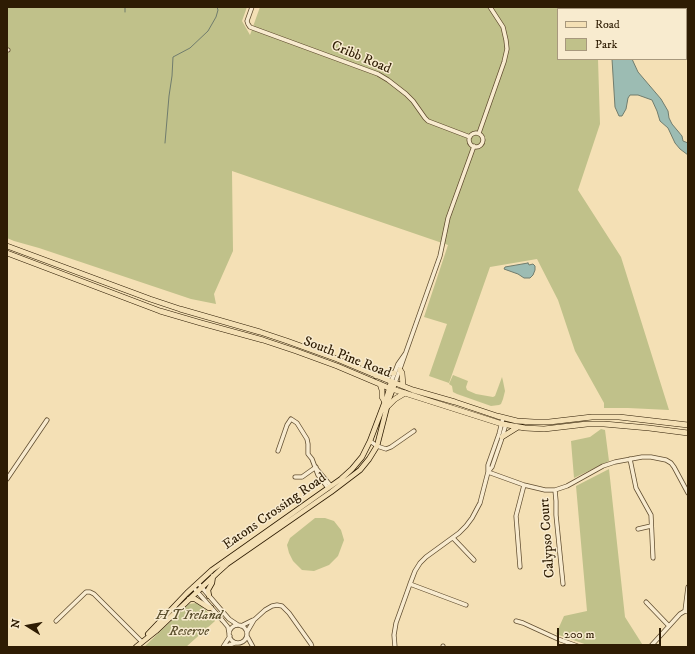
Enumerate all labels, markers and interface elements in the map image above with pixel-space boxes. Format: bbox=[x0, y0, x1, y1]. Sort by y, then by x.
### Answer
legend bbox=[557, 8, 687, 60]
text: Road bbox=[595, 17, 620, 32]
text: Park bbox=[595, 37, 617, 52]
street label: Cribb Road bbox=[329, 38, 393, 78]
street label: South Pine Road bbox=[301, 334, 393, 382]
street label: Eatons Crossing Road bbox=[220, 470, 330, 554]
street label: Calypso Court bbox=[537, 498, 559, 578]
north arrow bbox=[8, 606, 48, 646]
park label: H T Ireland Reserve bbox=[156, 608, 222, 640]
text: N bbox=[8, 618, 24, 629]
scale bar bbox=[559, 620, 663, 646]
text: 200 m bbox=[564, 627, 594, 642]

